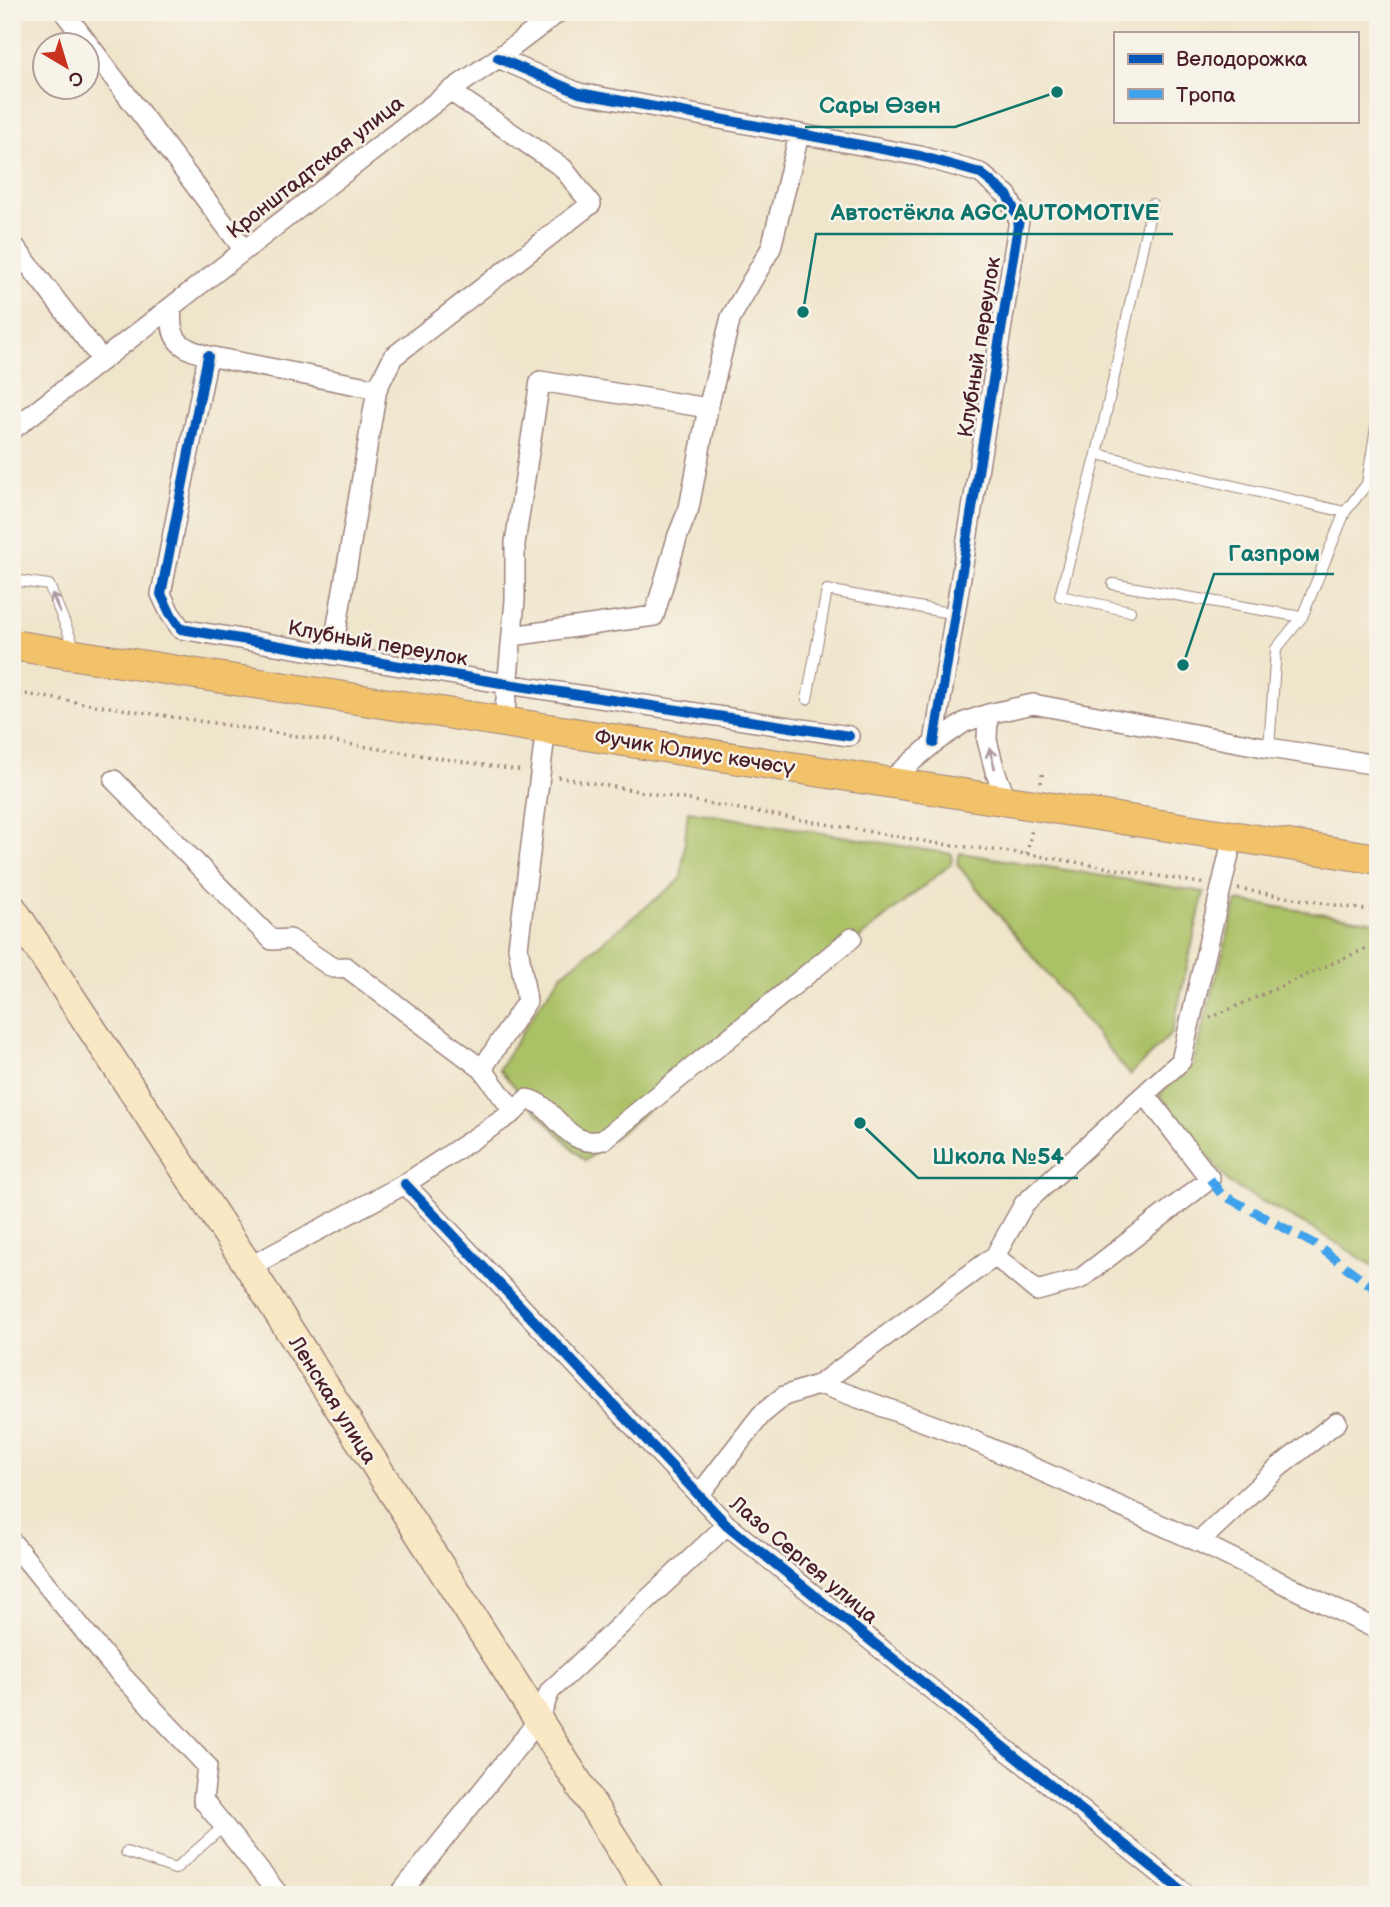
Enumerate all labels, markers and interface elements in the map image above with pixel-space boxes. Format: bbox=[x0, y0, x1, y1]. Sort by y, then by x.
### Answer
north arrow bbox=[32, 32, 102, 102]
legend bbox=[1114, 32, 1358, 122]
text: Велодорожка bbox=[1176, 47, 1308, 72]
text: С bbox=[63, 65, 88, 91]
callout: Сары Өзөн bbox=[805, 83, 955, 127]
text: Тропа bbox=[1176, 83, 1236, 108]
street label: Кронштадтская улица bbox=[222, 90, 409, 244]
text: Сары Өзөн bbox=[819, 92, 941, 120]
callout: Автостёкла AGC AUTOMOTIVE bbox=[816, 190, 1173, 234]
text: Автостёкла AGC AUTOMOTIVE bbox=[830, 199, 1159, 227]
street label: Клубный переулок bbox=[953, 255, 1006, 439]
callout: Газпром bbox=[1214, 530, 1334, 574]
text: Газпром bbox=[1228, 540, 1320, 568]
one-way arrow bbox=[49, 592, 62, 614]
street label: Клубный переулок bbox=[286, 615, 470, 672]
street label: Фучик Юлиус көчөсү bbox=[593, 724, 798, 781]
one-way arrow bbox=[985, 747, 998, 770]
callout: Школа №54 bbox=[918, 1134, 1078, 1178]
text: Школа №54 bbox=[932, 1143, 1065, 1171]
street label: Ленская улица bbox=[283, 1331, 382, 1469]
street label: Лазо Сергея улица bbox=[724, 1491, 883, 1630]

